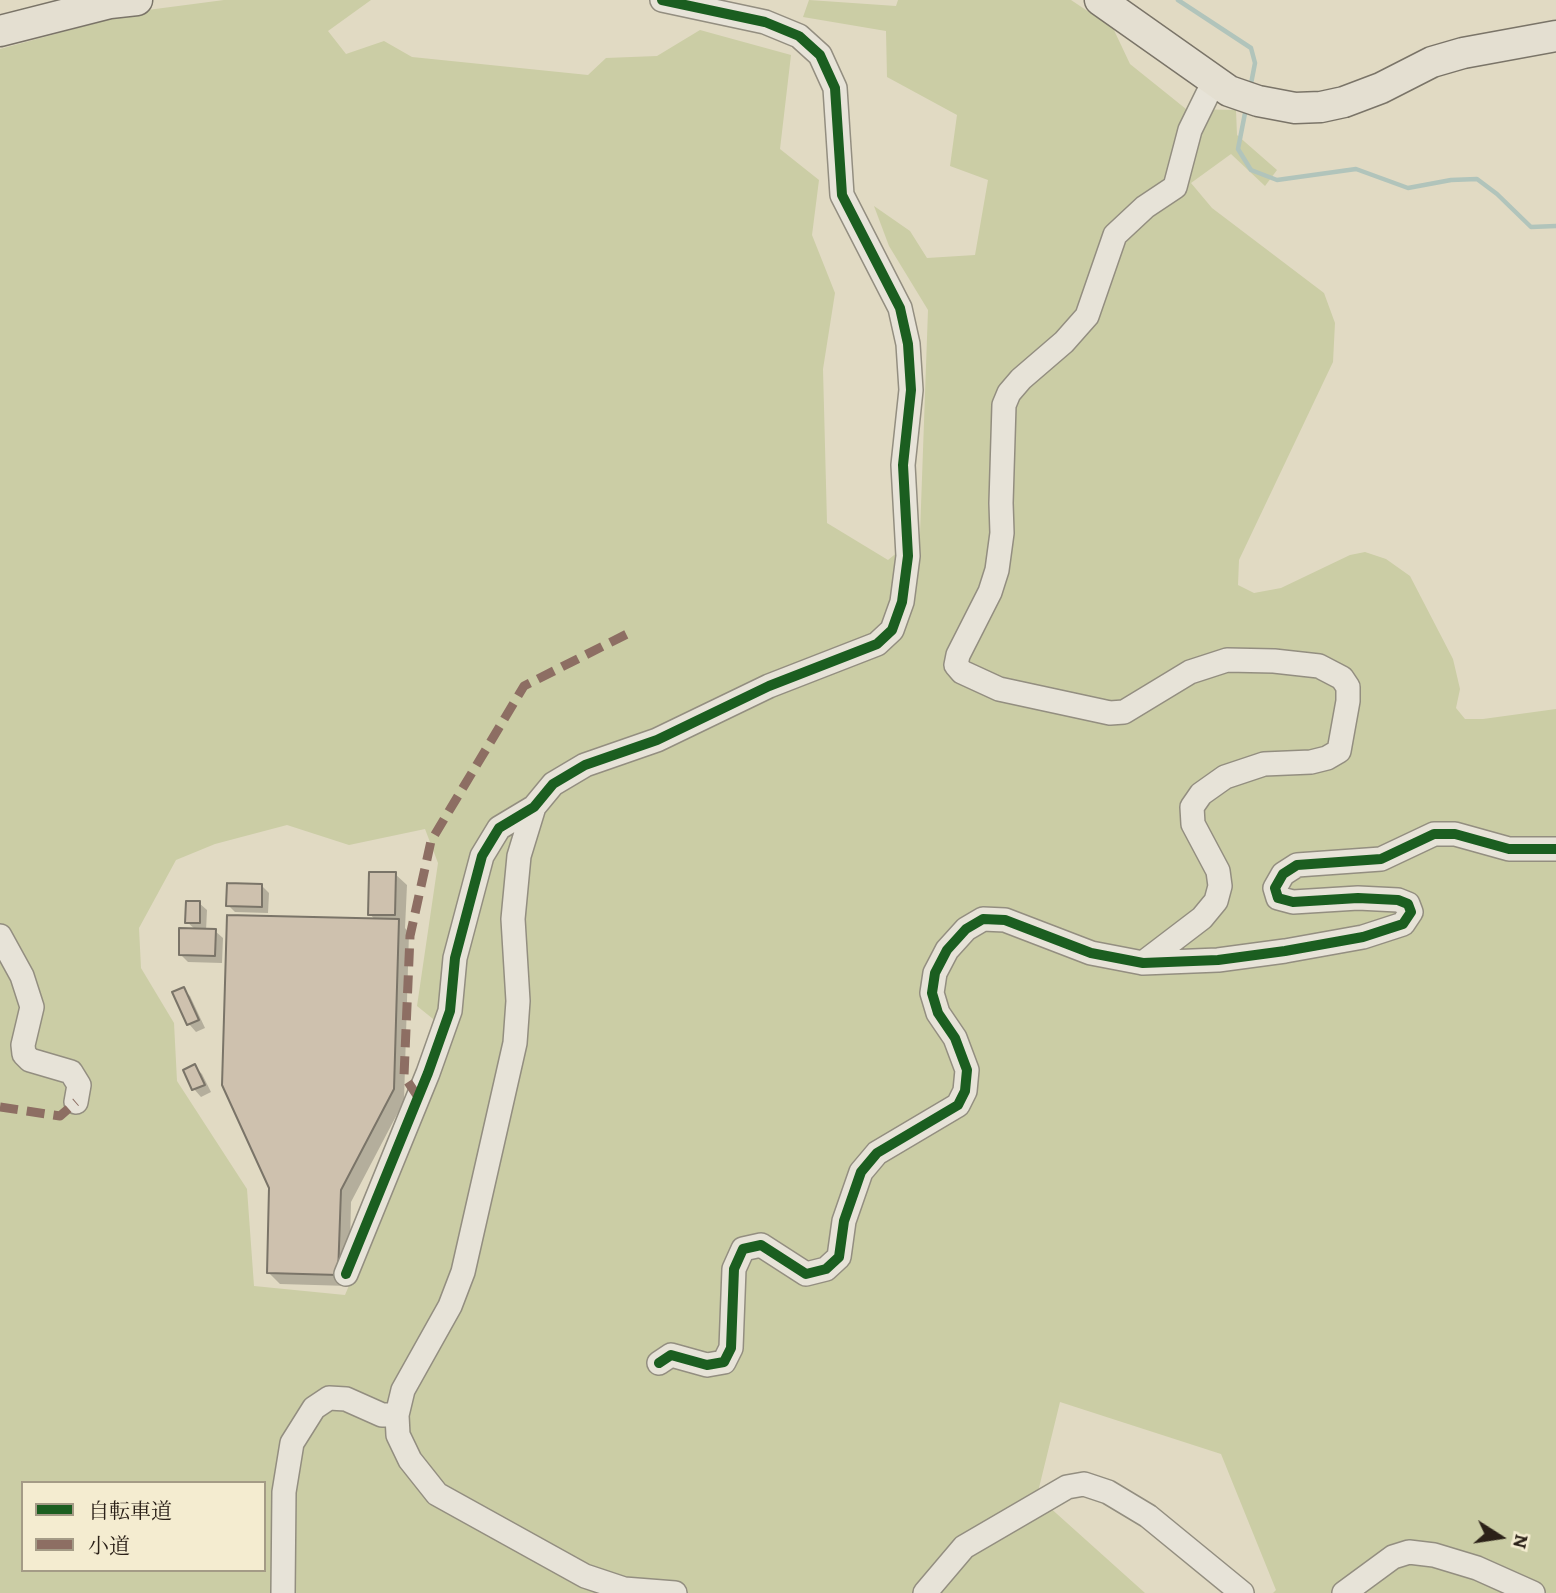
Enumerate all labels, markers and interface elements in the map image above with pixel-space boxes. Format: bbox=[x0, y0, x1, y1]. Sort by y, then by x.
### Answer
legend bbox=[21, 1481, 266, 1572]
text: 自転車道 bbox=[88, 1497, 172, 1525]
north arrow bbox=[1465, 1502, 1535, 1572]
text: 小道 bbox=[88, 1532, 130, 1560]
text: N bbox=[1506, 1532, 1535, 1551]

